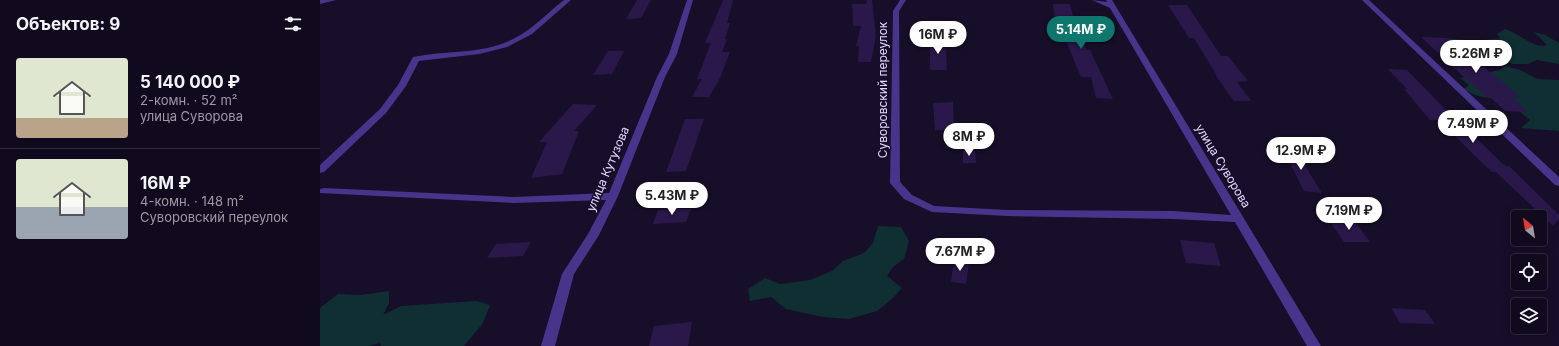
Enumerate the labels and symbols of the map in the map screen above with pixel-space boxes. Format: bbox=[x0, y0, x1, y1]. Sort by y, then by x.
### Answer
pin: 5.14M ₽ bbox=[1044, 16, 1118, 50]
street label: Суворовский переулок bbox=[875, 21, 890, 158]
pin: 16M ₽ bbox=[910, 21, 966, 55]
pin: 5.26M ₽ bbox=[1439, 40, 1513, 74]
pin: 7.49M ₽ bbox=[1436, 110, 1510, 144]
street label: улица Суворова bbox=[1193, 121, 1254, 210]
pin: 8M ₽ bbox=[945, 123, 993, 157]
street label: улица Кутузова bbox=[583, 124, 632, 214]
pin: 12.9M ₽ bbox=[1264, 137, 1338, 171]
pin: 5.43M ₽ bbox=[635, 182, 709, 216]
pin: 7.19M ₽ bbox=[1312, 197, 1386, 231]
north arrow bbox=[1511, 210, 1547, 246]
pin: 7.67M ₽ bbox=[923, 238, 997, 272]

